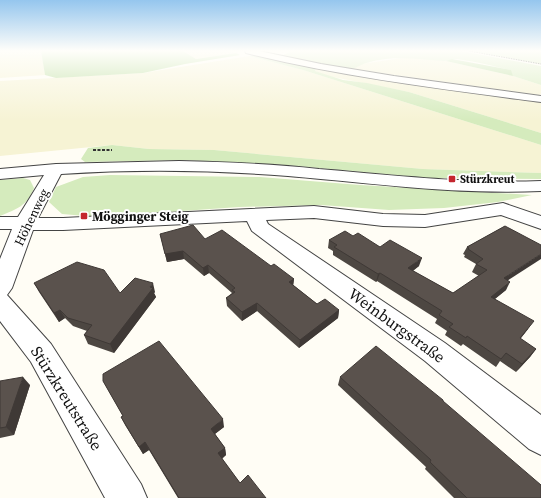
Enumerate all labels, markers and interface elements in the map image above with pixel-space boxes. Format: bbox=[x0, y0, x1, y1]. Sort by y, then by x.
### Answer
place label: Stürzkreut bbox=[460, 172, 516, 187]
marker: Stürzkreut bbox=[447, 174, 457, 184]
street label: Höhenweg bbox=[10, 185, 53, 249]
place label: Mögginger Steig bbox=[92, 208, 189, 225]
marker: Mögginger Steig bbox=[79, 211, 89, 221]
street label: Weinburgstraße bbox=[344, 282, 450, 368]
street label: Stürzkreutstraße bbox=[26, 342, 108, 454]

